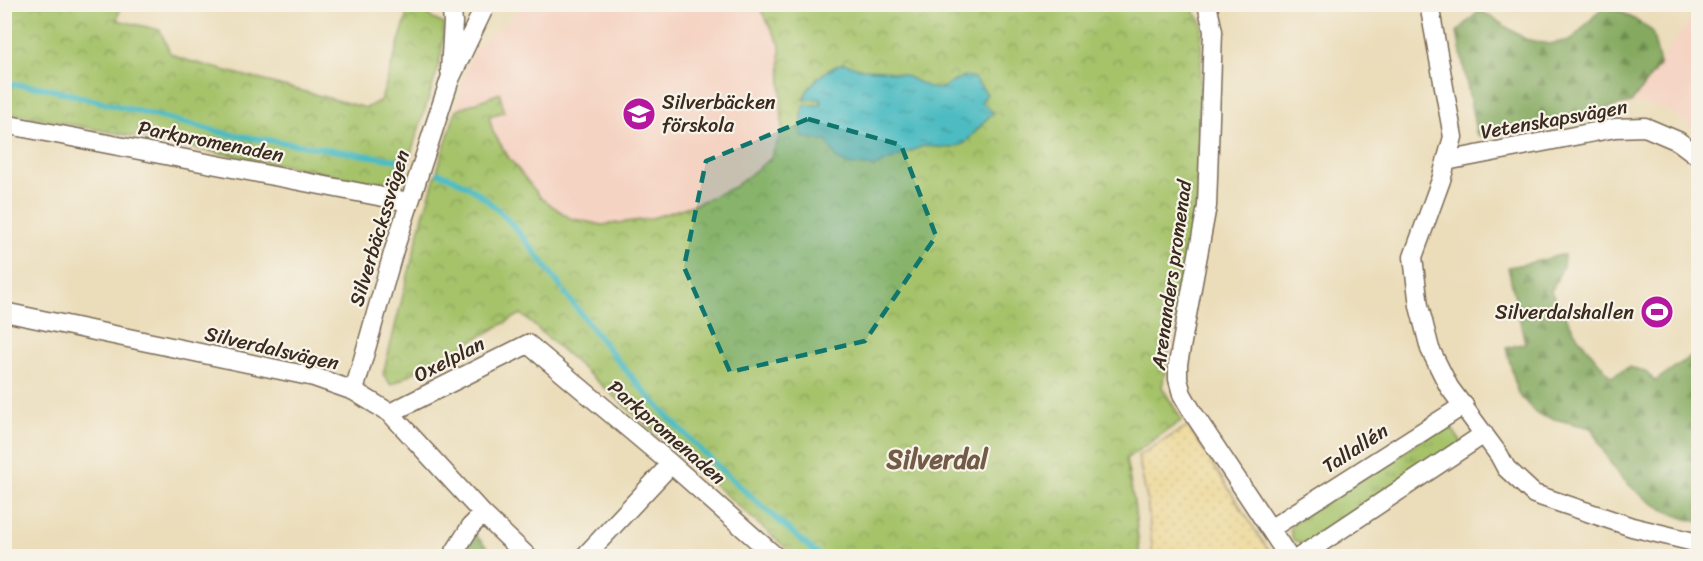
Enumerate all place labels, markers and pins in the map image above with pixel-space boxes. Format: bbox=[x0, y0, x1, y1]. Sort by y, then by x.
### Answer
place label: Silverbäcken förskola bbox=[662, 85, 776, 143]
school or university icon: Silverbäcken förskola bbox=[621, 96, 657, 132]
sports icon: Silverdalshallen bbox=[1639, 294, 1675, 330]
place label: Silverdalshallen bbox=[1495, 295, 1634, 330]

